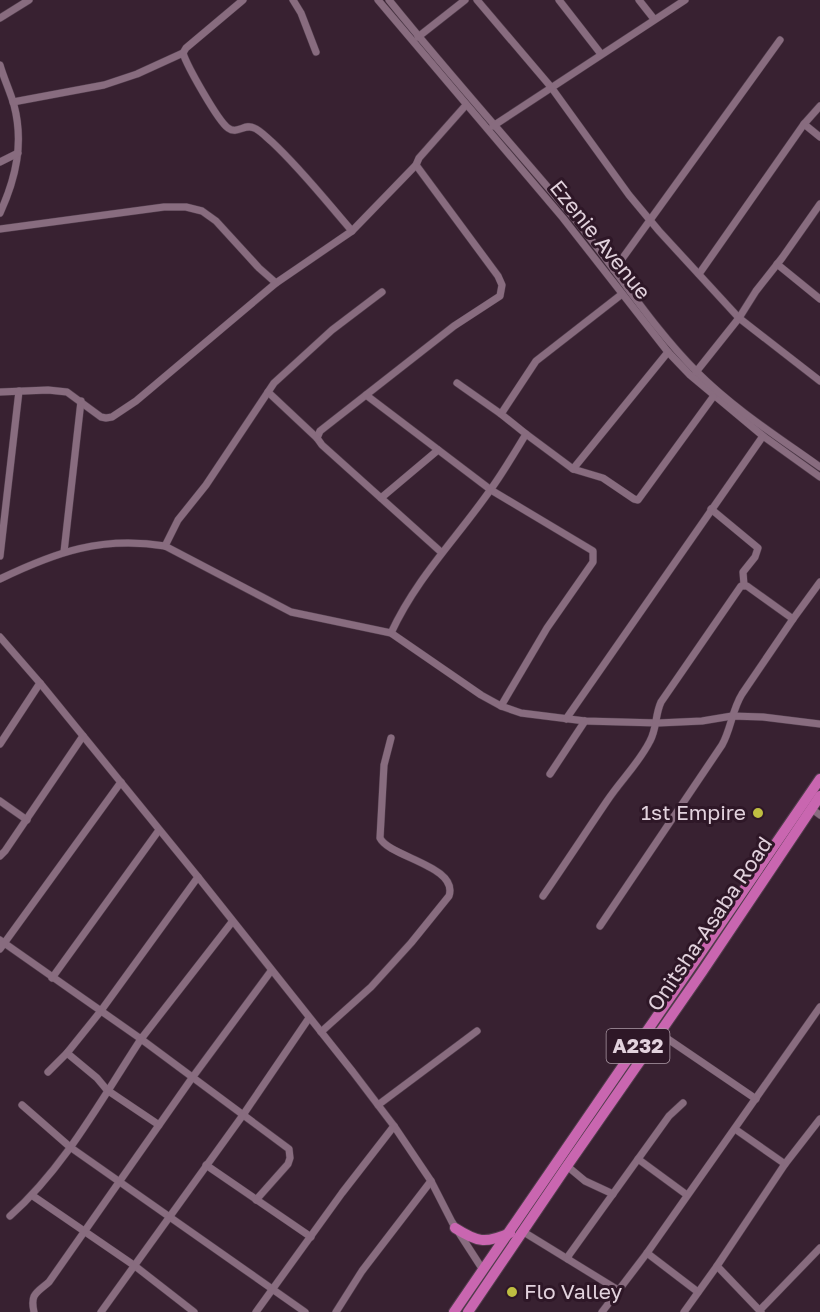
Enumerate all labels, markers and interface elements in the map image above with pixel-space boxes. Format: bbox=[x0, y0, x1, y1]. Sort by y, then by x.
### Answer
street label: Ezenie Avenue bbox=[545, 175, 657, 304]
place label: 1st Empire bbox=[641, 799, 746, 825]
marker: 1st Empire bbox=[751, 806, 765, 820]
street label: Onitsha-Asaba Road bbox=[641, 831, 777, 1016]
road number: A232 bbox=[606, 1029, 670, 1063]
place label: Flo Valley bbox=[524, 1278, 623, 1304]
marker: Flo Valley bbox=[505, 1285, 519, 1299]

